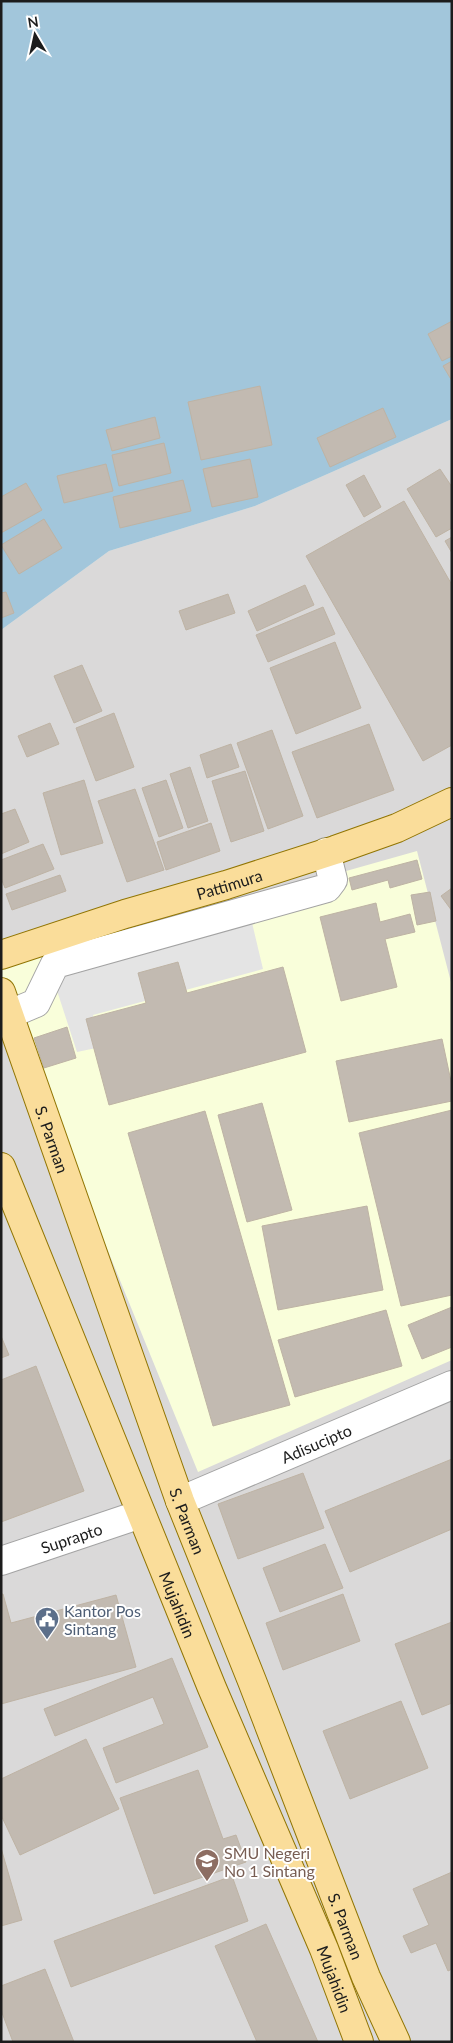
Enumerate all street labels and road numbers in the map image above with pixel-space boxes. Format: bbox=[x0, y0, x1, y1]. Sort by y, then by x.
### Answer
street label: Pattimura bbox=[194, 865, 264, 903]
street label: S. Parman bbox=[32, 1103, 73, 1175]
street label: Adisucipto bbox=[278, 1420, 354, 1466]
street label: S. Parman bbox=[167, 1485, 210, 1557]
street label: Suprapto bbox=[38, 1518, 104, 1557]
street label: Mujahidin bbox=[156, 1568, 200, 1640]
street label: S. Parman bbox=[325, 1890, 368, 1962]
street label: Mujahidin bbox=[314, 1943, 356, 2015]

